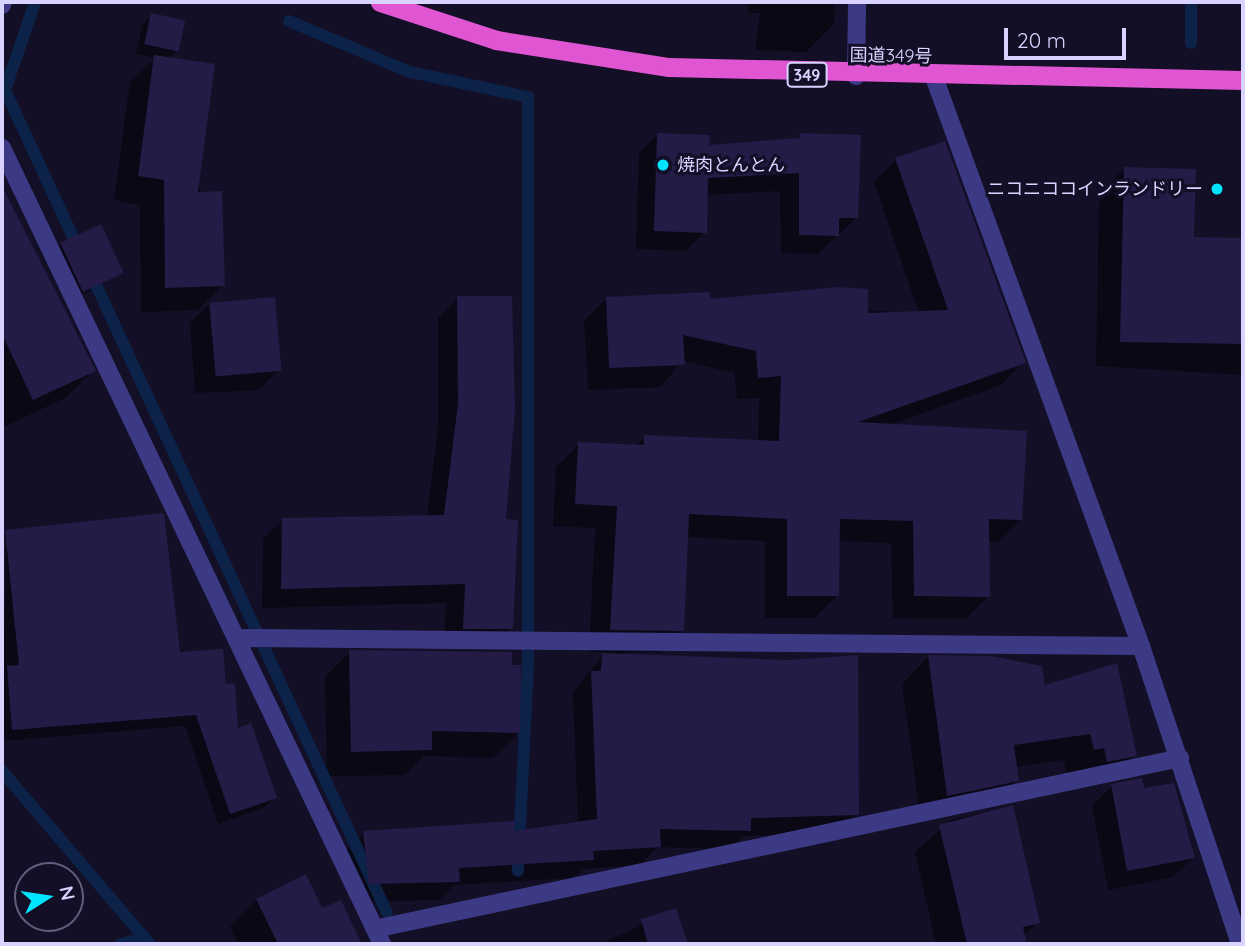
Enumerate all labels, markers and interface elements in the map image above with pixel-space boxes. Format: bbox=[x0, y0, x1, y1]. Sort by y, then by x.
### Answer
scale bar bbox=[1007, 14, 1130, 58]
text: 20 m bbox=[1017, 27, 1066, 53]
street label: 国道349号 bbox=[850, 44, 932, 68]
road number: 349 bbox=[786, 62, 828, 88]
place label: 焼肉とんとん bbox=[677, 154, 785, 176]
marker: 焼肉とんとん bbox=[655, 157, 671, 173]
place label: ニコニココインランドリー bbox=[987, 178, 1203, 200]
marker: ニコニココインランドリー bbox=[1209, 181, 1225, 197]
north arrow bbox=[14, 862, 84, 932]
text: N bbox=[54, 884, 81, 902]

